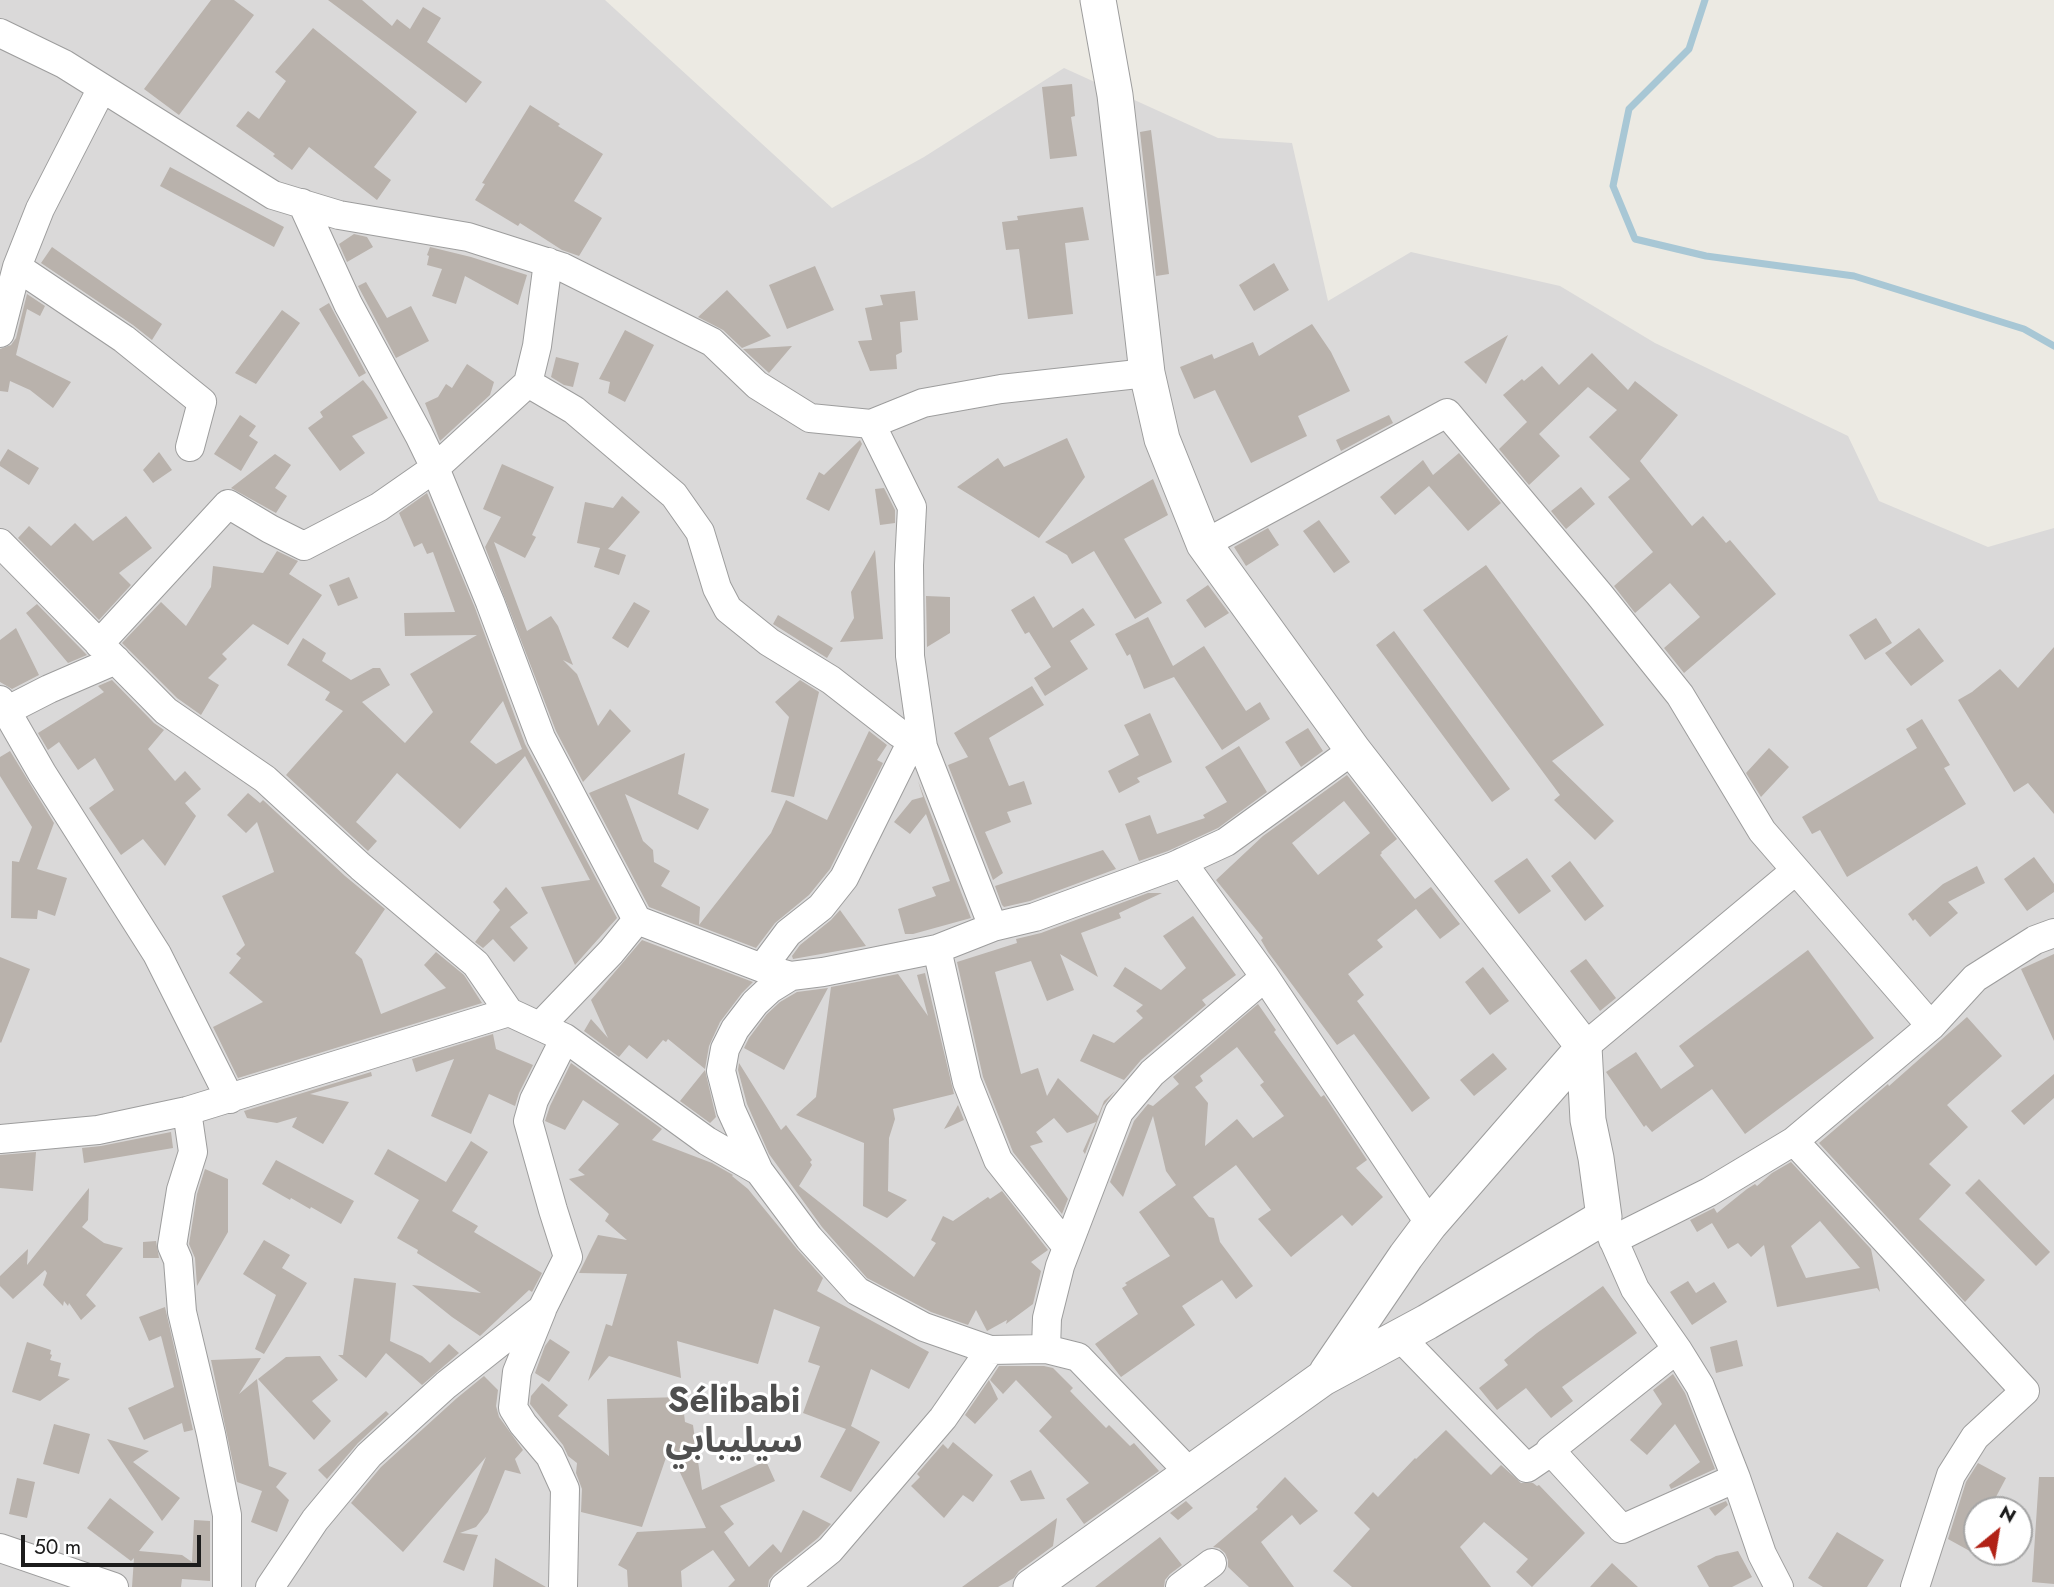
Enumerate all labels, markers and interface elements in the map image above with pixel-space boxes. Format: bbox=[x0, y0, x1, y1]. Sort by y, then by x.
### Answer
district label: Sélibabi سيليبابي bbox=[665, 1383, 803, 1465]
north arrow bbox=[1963, 1496, 2033, 1566]
text: N bbox=[1994, 1499, 2021, 1530]
scale bar bbox=[24, 1520, 205, 1564]
text: 50 m bbox=[34, 1532, 81, 1562]

